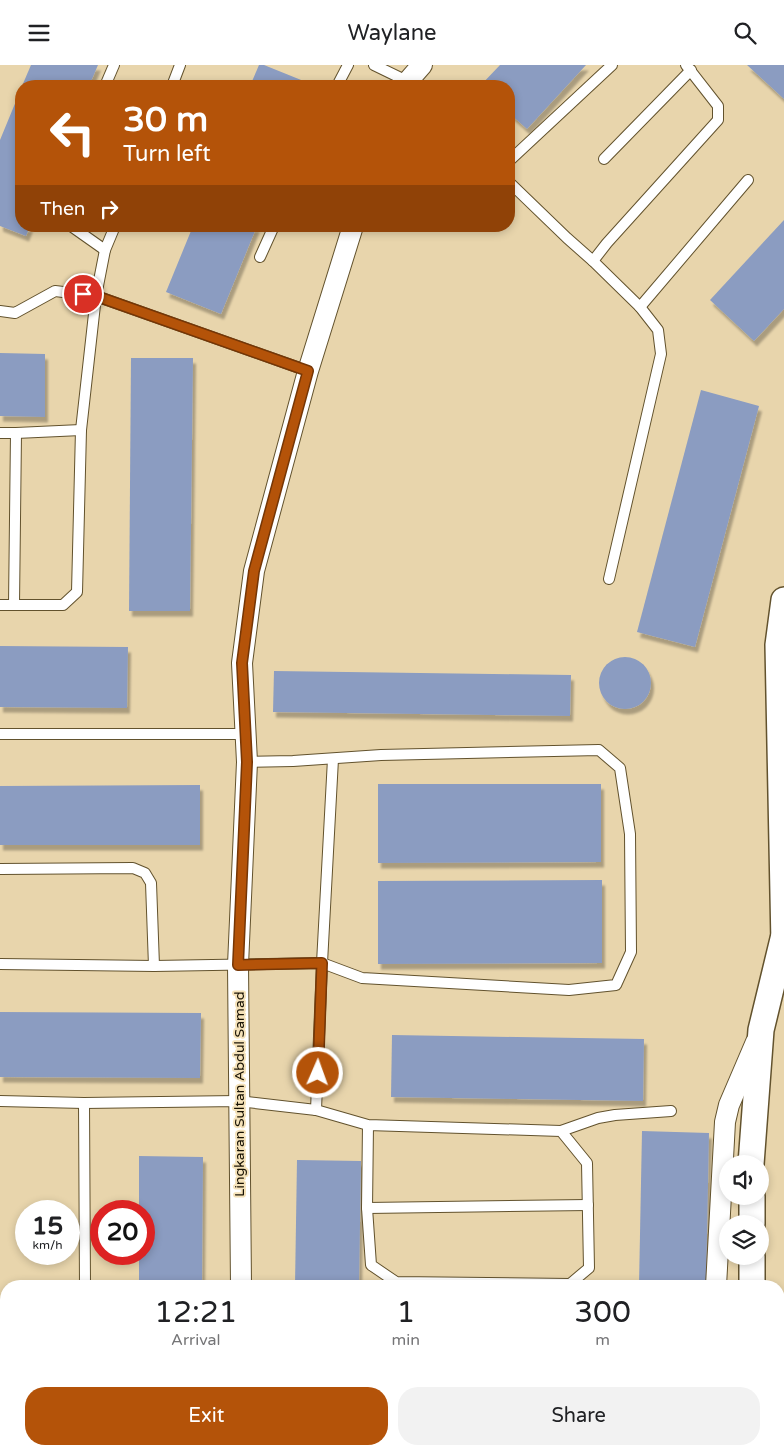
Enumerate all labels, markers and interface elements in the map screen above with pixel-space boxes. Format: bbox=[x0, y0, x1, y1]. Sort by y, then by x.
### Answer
icon: menu bbox=[25, 19, 53, 47]
icon: search bbox=[731, 19, 759, 47]
text: Waylane bbox=[347, 20, 437, 46]
text: 30 m bbox=[123, 99, 208, 141]
icon: left bbox=[40, 100, 105, 165]
text: Turn left bbox=[123, 141, 211, 167]
icon: right bbox=[95, 195, 123, 223]
text: Then bbox=[40, 198, 85, 220]
pin bbox=[62, 273, 104, 315]
icon: arrive bbox=[69, 280, 97, 308]
street label: Lingkaran Sultan Abdul Samad bbox=[231, 991, 248, 1197]
position arrow bbox=[291, 1046, 343, 1098]
map controls bbox=[719, 1155, 769, 1265]
button: sound bbox=[719, 1155, 769, 1205]
speed limit sign: 20 bbox=[90, 1200, 155, 1265]
text: 15 bbox=[32, 1211, 63, 1241]
button: layers bbox=[719, 1215, 769, 1265]
text: km/h bbox=[32, 1238, 63, 1252]
text: 12:21 bbox=[154, 1294, 237, 1331]
text: 1 bbox=[396, 1294, 415, 1331]
text: 300 bbox=[574, 1294, 631, 1331]
text: Arrival bbox=[171, 1330, 221, 1350]
text: min bbox=[392, 1330, 420, 1350]
text: m bbox=[595, 1330, 610, 1350]
button: Exit bbox=[25, 1387, 388, 1445]
button: Share bbox=[398, 1387, 760, 1445]

